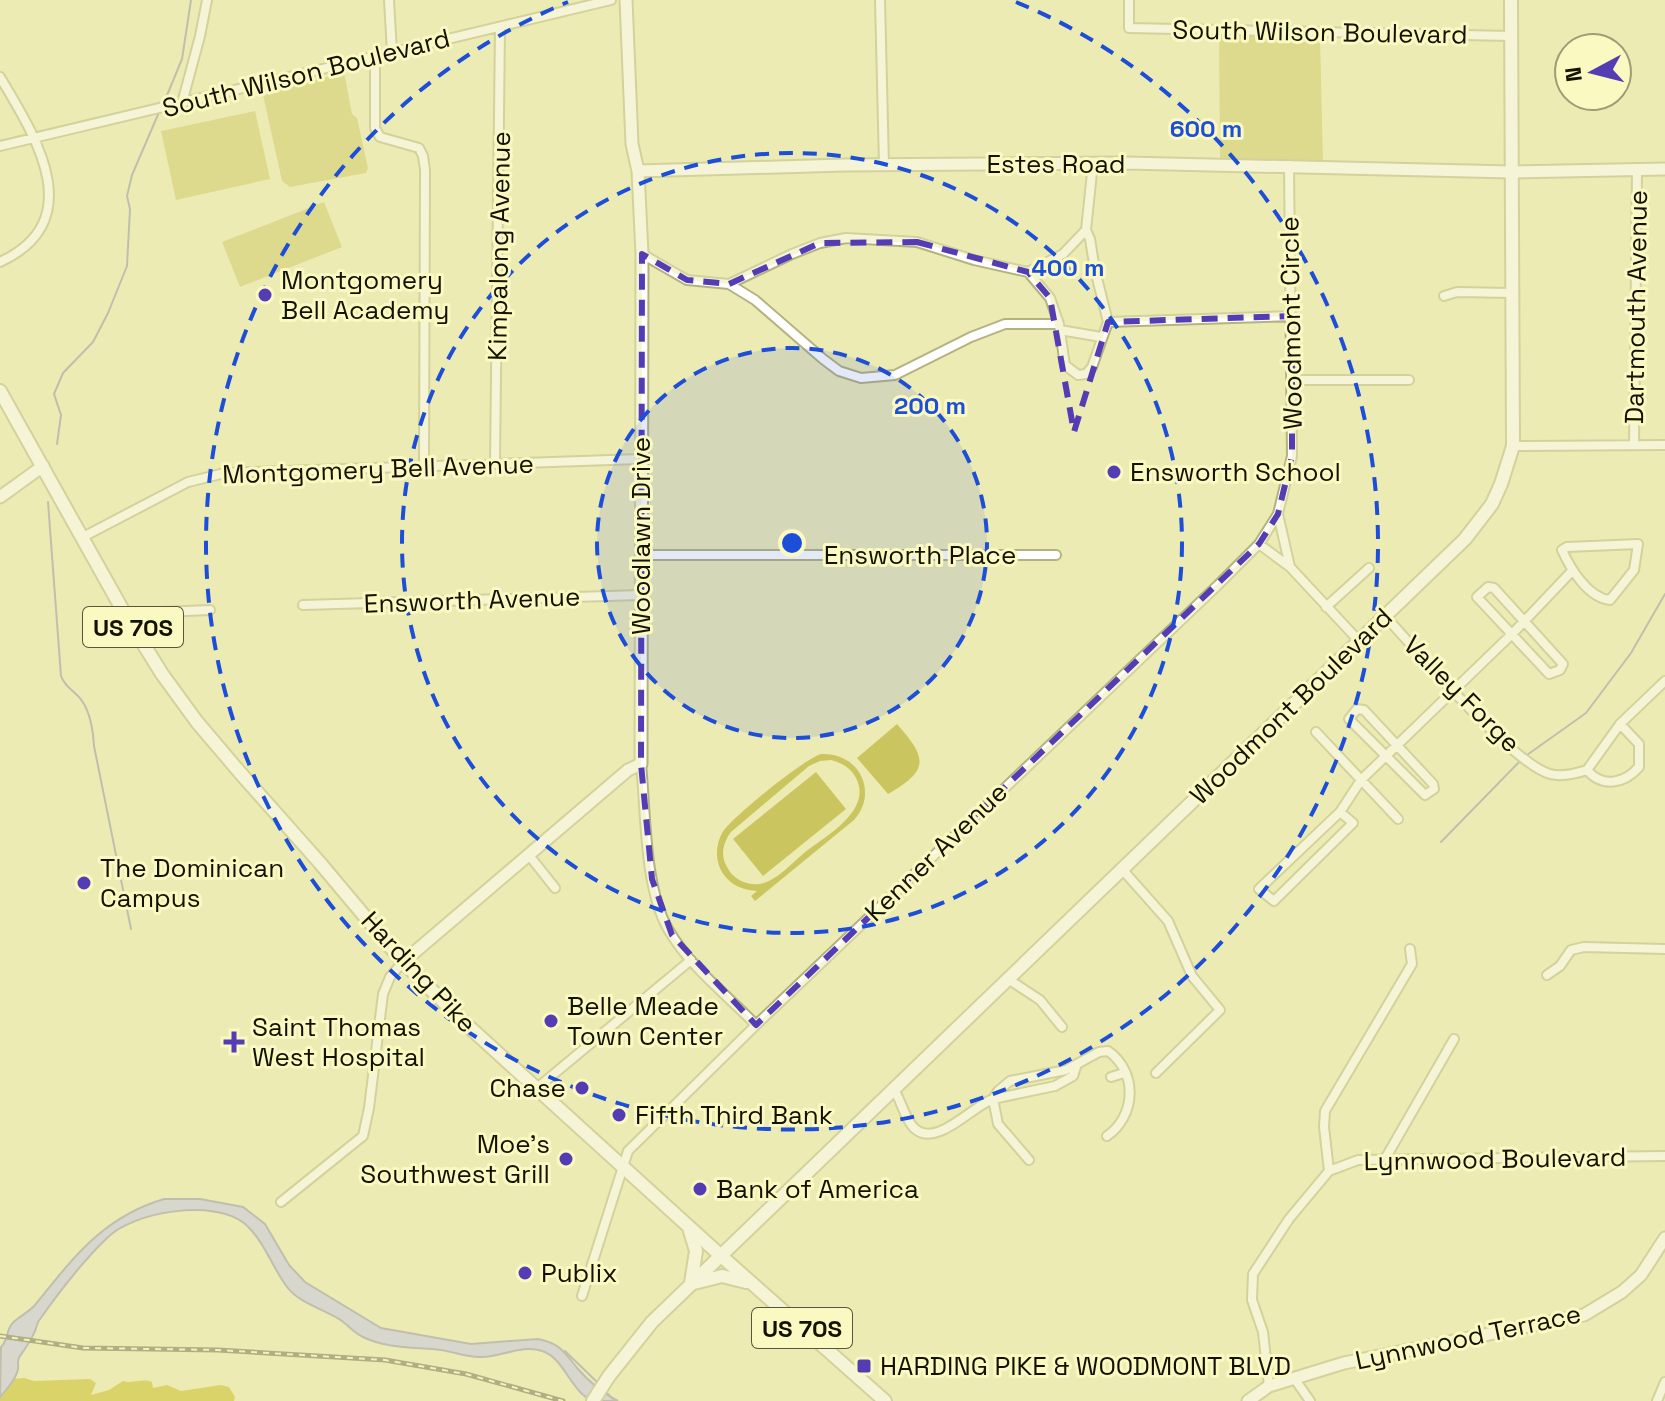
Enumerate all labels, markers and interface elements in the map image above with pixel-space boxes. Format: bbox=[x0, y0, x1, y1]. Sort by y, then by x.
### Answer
street label: South Wilson Boulevard bbox=[1172, 12, 1468, 52]
street label: South Wilson Boulevard bbox=[159, 21, 453, 125]
north arrow bbox=[1553, 32, 1633, 112]
text: N bbox=[1558, 65, 1588, 83]
text: 600 m bbox=[1170, 113, 1242, 144]
street label: Kimpalong Avenue bbox=[480, 131, 518, 361]
street label: Estes Road bbox=[986, 147, 1126, 181]
street label: Dartmouth Avenue bbox=[1617, 190, 1655, 424]
street label: Woodmont Circle bbox=[1272, 216, 1310, 430]
text: 400 m bbox=[1032, 252, 1104, 283]
place label: Montgomery Bell Academy bbox=[281, 263, 449, 327]
marker: Montgomery Bell Academy bbox=[256, 286, 274, 304]
text: 200 m bbox=[894, 390, 966, 421]
street label: Woodlawn Drive bbox=[624, 437, 658, 635]
street label: Montgomery Bell Avenue bbox=[221, 447, 535, 491]
place label: Ensworth School bbox=[1130, 455, 1341, 489]
marker: Ensworth School bbox=[1105, 463, 1123, 481]
centre of rings bbox=[778, 529, 806, 557]
street label: Ensworth Place bbox=[824, 538, 1016, 572]
street label: Ensworth Avenue bbox=[363, 579, 581, 621]
street label: Woodmont Boulevard bbox=[1182, 600, 1400, 812]
road number: US 70S bbox=[83, 607, 183, 647]
street label: Valley Forge bbox=[1396, 628, 1528, 760]
street label: Kenner Avenue bbox=[857, 775, 1015, 929]
place label: The Dominican Campus bbox=[100, 851, 284, 915]
marker: The Dominican Campus bbox=[75, 874, 93, 892]
street label: Harding Pike bbox=[354, 904, 484, 1040]
place label: Belle Meade Town Center bbox=[567, 989, 723, 1053]
place label: Saint Thomas West Hospital bbox=[252, 1010, 425, 1074]
marker: Belle Meade Town Center bbox=[542, 1012, 560, 1030]
marker: Saint Thomas West Hospital bbox=[223, 1031, 245, 1053]
place label: Chase bbox=[489, 1071, 566, 1105]
marker: Chase bbox=[573, 1079, 591, 1097]
place label: Fifth Third Bank bbox=[635, 1098, 833, 1132]
marker: Fifth Third Bank bbox=[610, 1106, 628, 1124]
place label: Moe's Southwest Grill bbox=[360, 1127, 550, 1191]
street label: Lynnwood Boulevard bbox=[1363, 1140, 1627, 1178]
marker: Moe's Southwest Grill bbox=[557, 1150, 575, 1168]
place label: Bank of America bbox=[716, 1172, 919, 1206]
marker: Bank of America bbox=[691, 1180, 709, 1198]
place label: Publix bbox=[541, 1256, 617, 1290]
marker: Publix bbox=[516, 1264, 534, 1282]
street label: Lynnwood Terrace bbox=[1352, 1296, 1584, 1378]
road number: US 70S bbox=[752, 1308, 852, 1348]
place label: HARDING PIKE & WOODMONT BLVD bbox=[880, 1349, 1291, 1383]
marker: HARDING PIKE & WOODMONT BLVD bbox=[855, 1357, 873, 1375]

